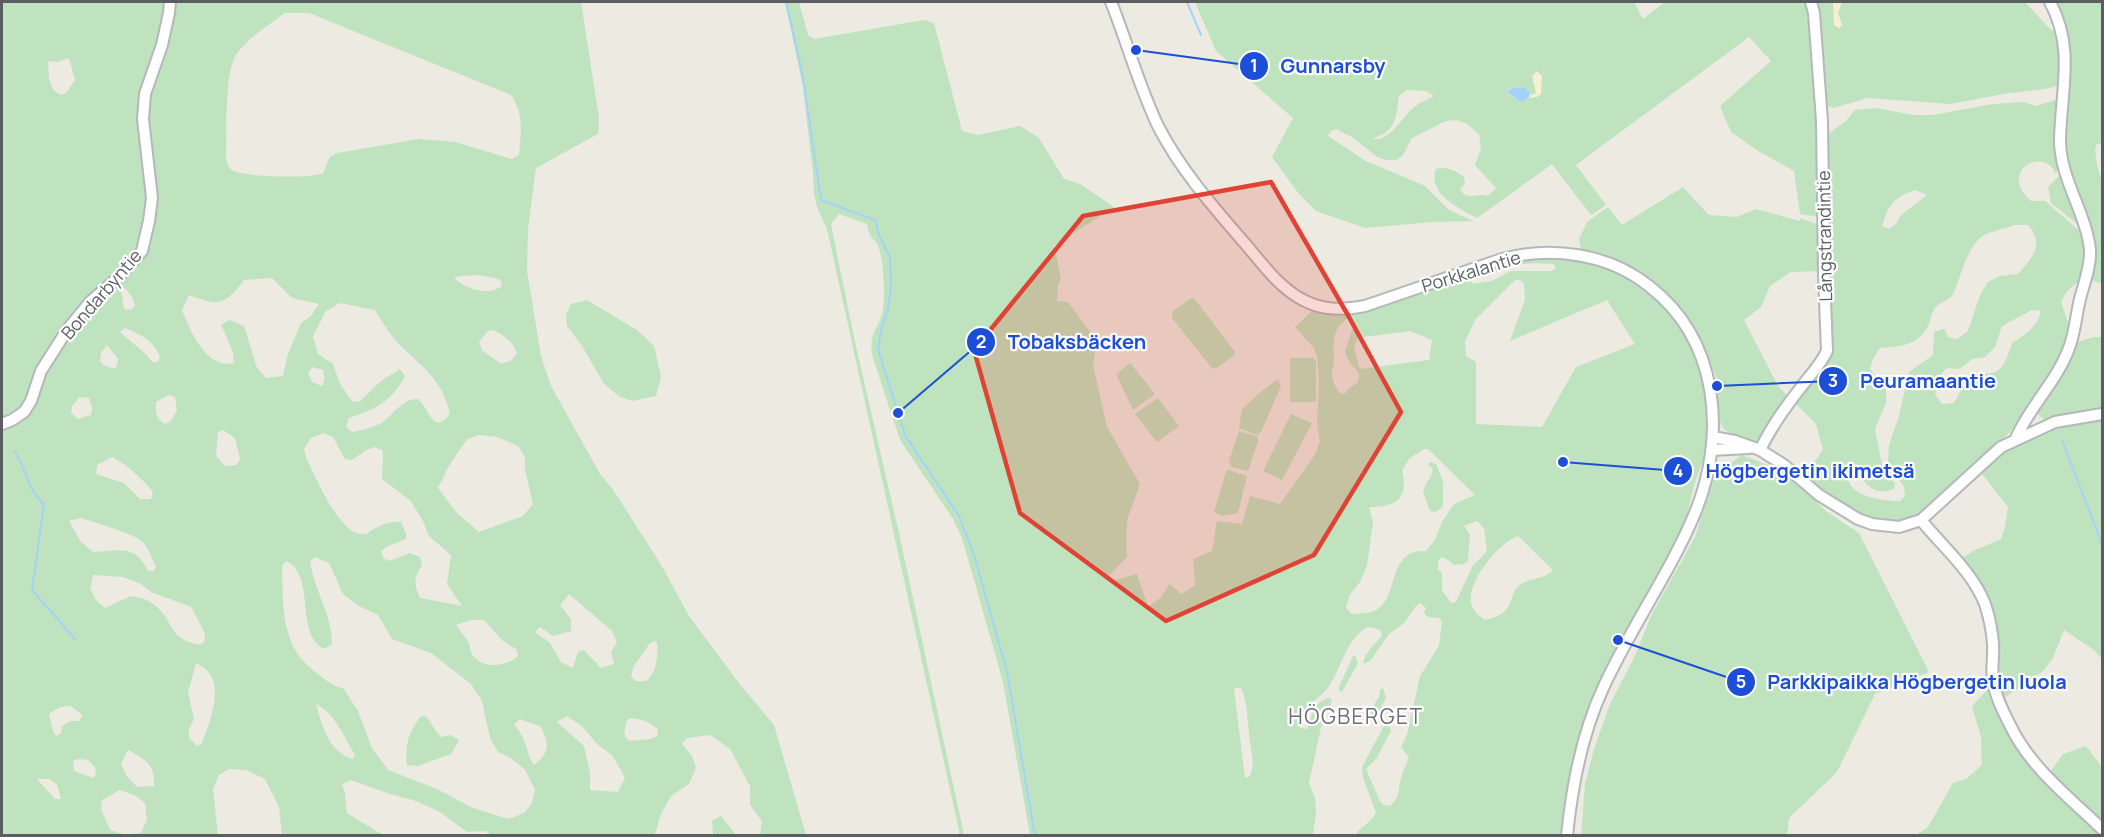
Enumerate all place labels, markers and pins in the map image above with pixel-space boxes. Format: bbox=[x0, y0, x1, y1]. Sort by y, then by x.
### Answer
callout: Gunnarsby bbox=[1239, 47, 1398, 85]
callout: Tobaksbäcken bbox=[966, 323, 1158, 361]
callout: Peuramaantie bbox=[1818, 362, 2009, 400]
callout: Högbergetin ikimetsä bbox=[1663, 452, 1926, 490]
callout: Parkkipaikka Högbergetin luola bbox=[1726, 663, 2079, 701]

